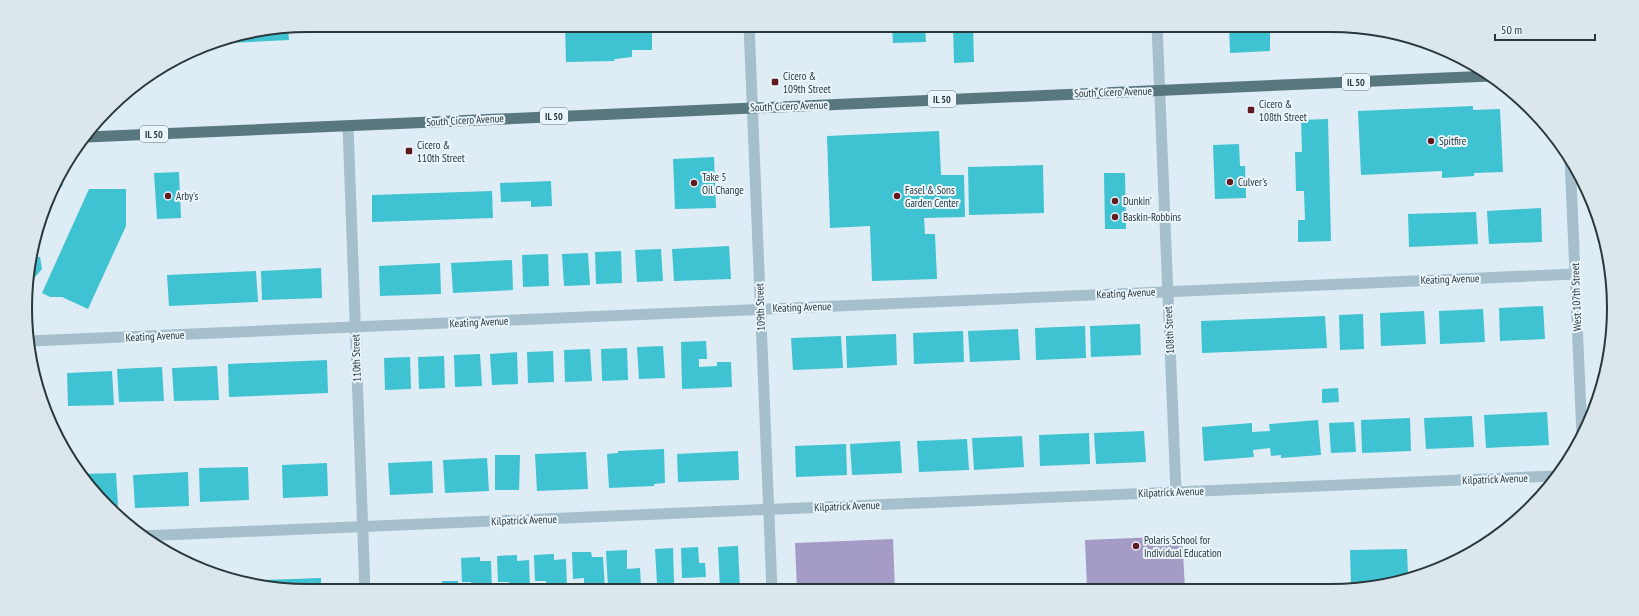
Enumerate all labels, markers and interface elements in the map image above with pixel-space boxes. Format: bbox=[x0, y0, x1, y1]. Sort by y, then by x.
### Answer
scale bar bbox=[1495, 16, 1595, 42]
text: 50 m bbox=[1501, 22, 1522, 37]
place label: Cicero & 109th Street bbox=[783, 69, 831, 96]
road number: IL 50 bbox=[1342, 74, 1370, 90]
marker: Cicero & 109th Street bbox=[770, 77, 780, 87]
street label: South Cicero Avenue bbox=[1074, 84, 1153, 100]
road number: IL 50 bbox=[928, 91, 956, 107]
place label: Cicero & 108th Street bbox=[1259, 97, 1307, 124]
street label: South Cicero Avenue bbox=[750, 98, 829, 114]
marker: Cicero & 108th Street bbox=[1246, 105, 1256, 115]
road number: IL 50 bbox=[540, 108, 568, 124]
street label: South Cicero Avenue bbox=[426, 111, 505, 129]
road number: IL 50 bbox=[140, 126, 168, 142]
place label: Spitfire bbox=[1439, 134, 1467, 148]
marker: Spitfire bbox=[1426, 136, 1436, 146]
place label: Cicero & 110th Street bbox=[417, 138, 465, 165]
marker: Cicero & 110th Street bbox=[404, 146, 414, 156]
place label: Take 5 Oil Change bbox=[702, 170, 744, 197]
place label: Culver's bbox=[1238, 175, 1267, 189]
marker: Culver's bbox=[1225, 177, 1235, 187]
marker: Take 5 Oil Change bbox=[689, 178, 699, 188]
place label: Fasel & Sons Garden Center bbox=[905, 183, 959, 210]
place label: Arby's bbox=[176, 189, 198, 203]
marker: Arby's bbox=[163, 191, 173, 201]
marker: Fasel & Sons Garden Center bbox=[892, 191, 902, 201]
place label: Dunkin' bbox=[1123, 194, 1152, 208]
marker: Dunkin' bbox=[1110, 196, 1120, 206]
place label: Baskin-Robbins bbox=[1123, 210, 1181, 224]
marker: Baskin-Robbins bbox=[1110, 212, 1120, 222]
street label: West 107th Street bbox=[1568, 263, 1584, 331]
street label: Keating Avenue bbox=[1420, 271, 1480, 287]
street label: 109th Street bbox=[752, 283, 768, 331]
street label: Keating Avenue bbox=[1096, 284, 1156, 302]
street label: Keating Avenue bbox=[772, 299, 832, 315]
street label: 108th Street bbox=[1161, 306, 1177, 354]
street label: Keating Avenue bbox=[449, 313, 509, 331]
street label: Keating Avenue bbox=[125, 327, 185, 345]
street label: 110th Street bbox=[348, 334, 364, 382]
street label: Kilpatrick Avenue bbox=[1462, 471, 1529, 487]
street label: Kilpatrick Avenue bbox=[1138, 484, 1205, 500]
street label: Kilpatrick Avenue bbox=[814, 498, 881, 514]
street label: Kilpatrick Avenue bbox=[491, 512, 558, 528]
place label: Polaris School for Individual Education bbox=[1144, 533, 1222, 560]
marker: Polaris School for Individual Education bbox=[1131, 541, 1141, 551]

